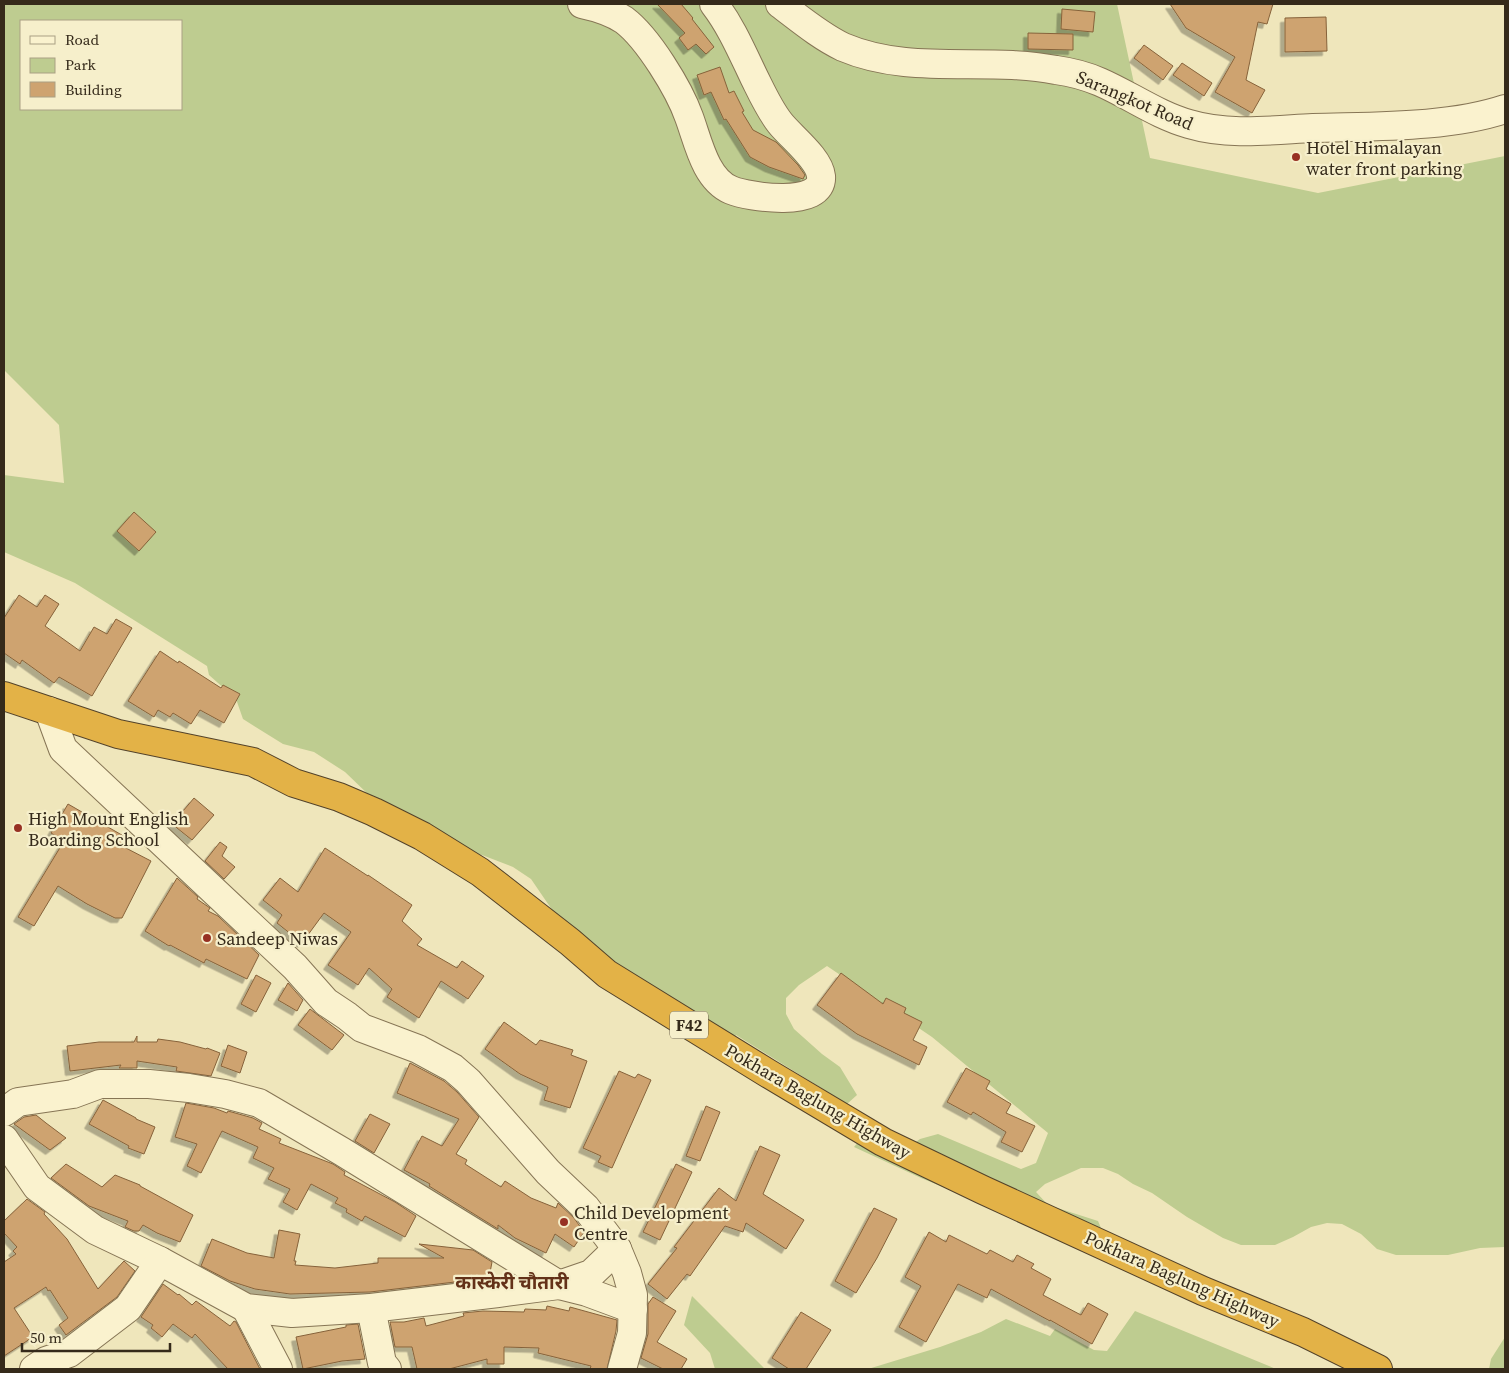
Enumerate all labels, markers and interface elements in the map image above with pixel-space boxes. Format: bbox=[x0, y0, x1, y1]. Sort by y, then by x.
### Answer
legend bbox=[20, 20, 182, 110]
text: Road bbox=[65, 29, 99, 50]
text: Park bbox=[65, 54, 97, 75]
street label: Sarangkot Road bbox=[1073, 64, 1197, 136]
text: Building bbox=[65, 79, 122, 100]
place label: Hotel Himalayan water front parking bbox=[1306, 135, 1462, 181]
marker: Hotel Himalayan water front parking bbox=[1290, 151, 1302, 163]
place label: High Mount English Boarding School bbox=[28, 806, 189, 852]
marker: High Mount English Boarding School bbox=[12, 822, 24, 834]
place label: Sandeep Niwas bbox=[217, 926, 338, 951]
marker: Sandeep Niwas bbox=[201, 932, 213, 944]
road number: F42 bbox=[670, 1012, 708, 1038]
street label: Pokhara Baglung Highway bbox=[721, 1038, 916, 1165]
place label: Child Development Centre bbox=[574, 1200, 729, 1246]
marker: Child Development Centre bbox=[558, 1216, 570, 1228]
street label: Pokhara Baglung Highway bbox=[1081, 1225, 1284, 1334]
district label: कास्केरी चौतारी bbox=[455, 1269, 569, 1295]
scale bar bbox=[22, 1320, 170, 1352]
text: 50 m bbox=[30, 1327, 62, 1348]

